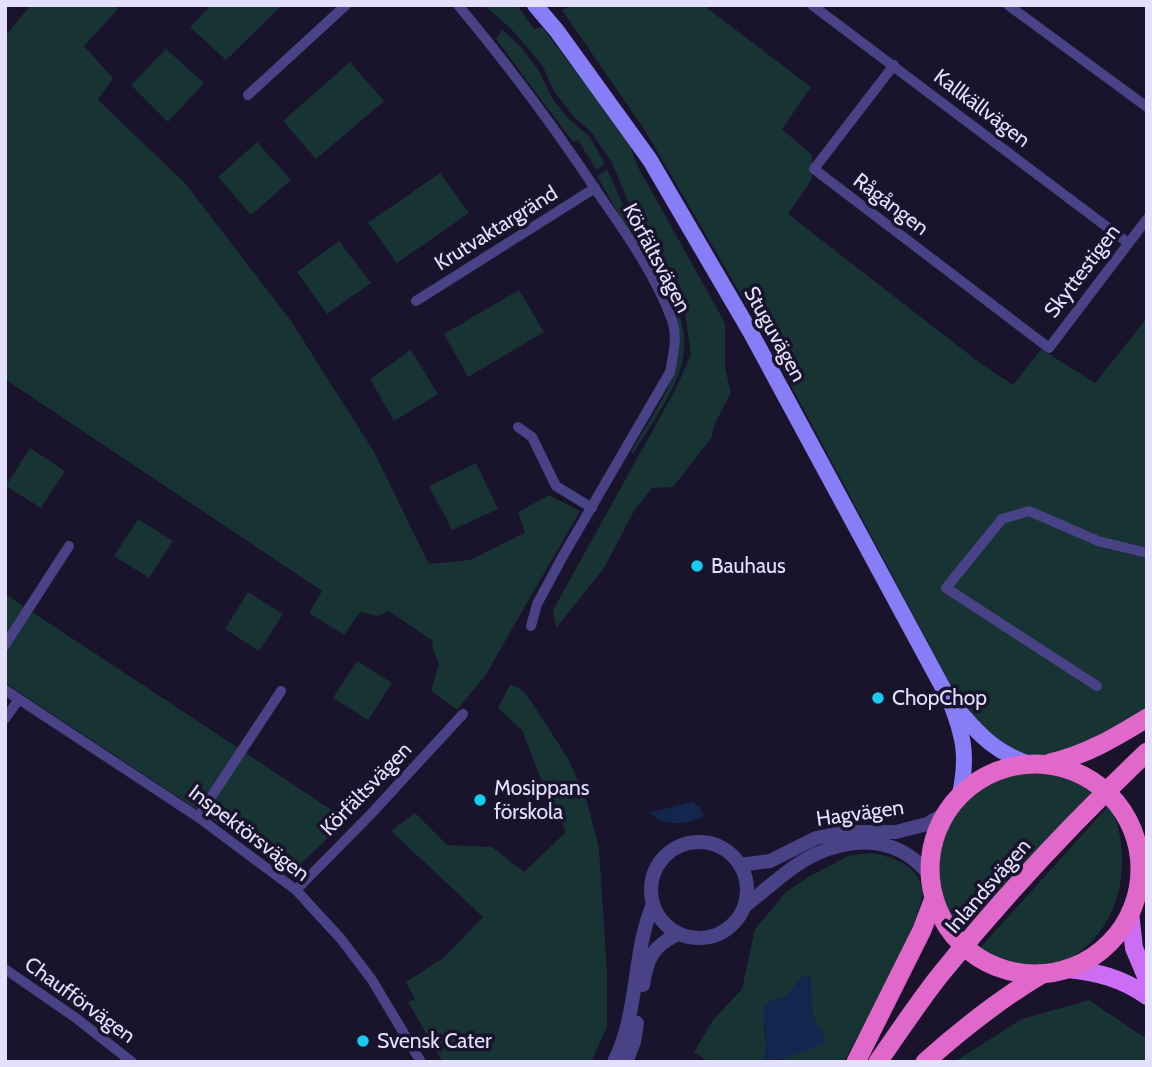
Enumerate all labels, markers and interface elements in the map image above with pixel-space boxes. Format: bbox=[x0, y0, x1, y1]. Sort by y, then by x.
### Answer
street label: Kallkällvägen bbox=[929, 63, 1035, 152]
street label: Rågången bbox=[849, 167, 934, 240]
street label: Krutvaktargränd bbox=[430, 180, 562, 275]
street label: Körfältsvägen bbox=[618, 199, 697, 317]
street label: Skyttestigen bbox=[1038, 219, 1125, 322]
street label: Stuguvägen bbox=[739, 282, 812, 386]
place label: Bauhaus bbox=[711, 553, 786, 578]
marker: Bauhaus bbox=[689, 558, 705, 574]
place label: ChopChop bbox=[892, 685, 987, 710]
marker: ChopChop bbox=[870, 690, 886, 706]
street label: Körfältsvägen bbox=[315, 737, 416, 841]
place label: Mosippans förskola bbox=[494, 775, 590, 824]
street label: Inspektörsvägen bbox=[184, 779, 315, 886]
marker: Mosippans förskola bbox=[472, 792, 488, 808]
street label: Hagvägen bbox=[814, 794, 905, 831]
street label: Inlandsvägen bbox=[940, 833, 1036, 938]
street label: Chaufförvägen bbox=[20, 951, 140, 1048]
place label: Svensk Cater bbox=[377, 1028, 492, 1053]
marker: Svensk Cater bbox=[355, 1033, 371, 1049]

